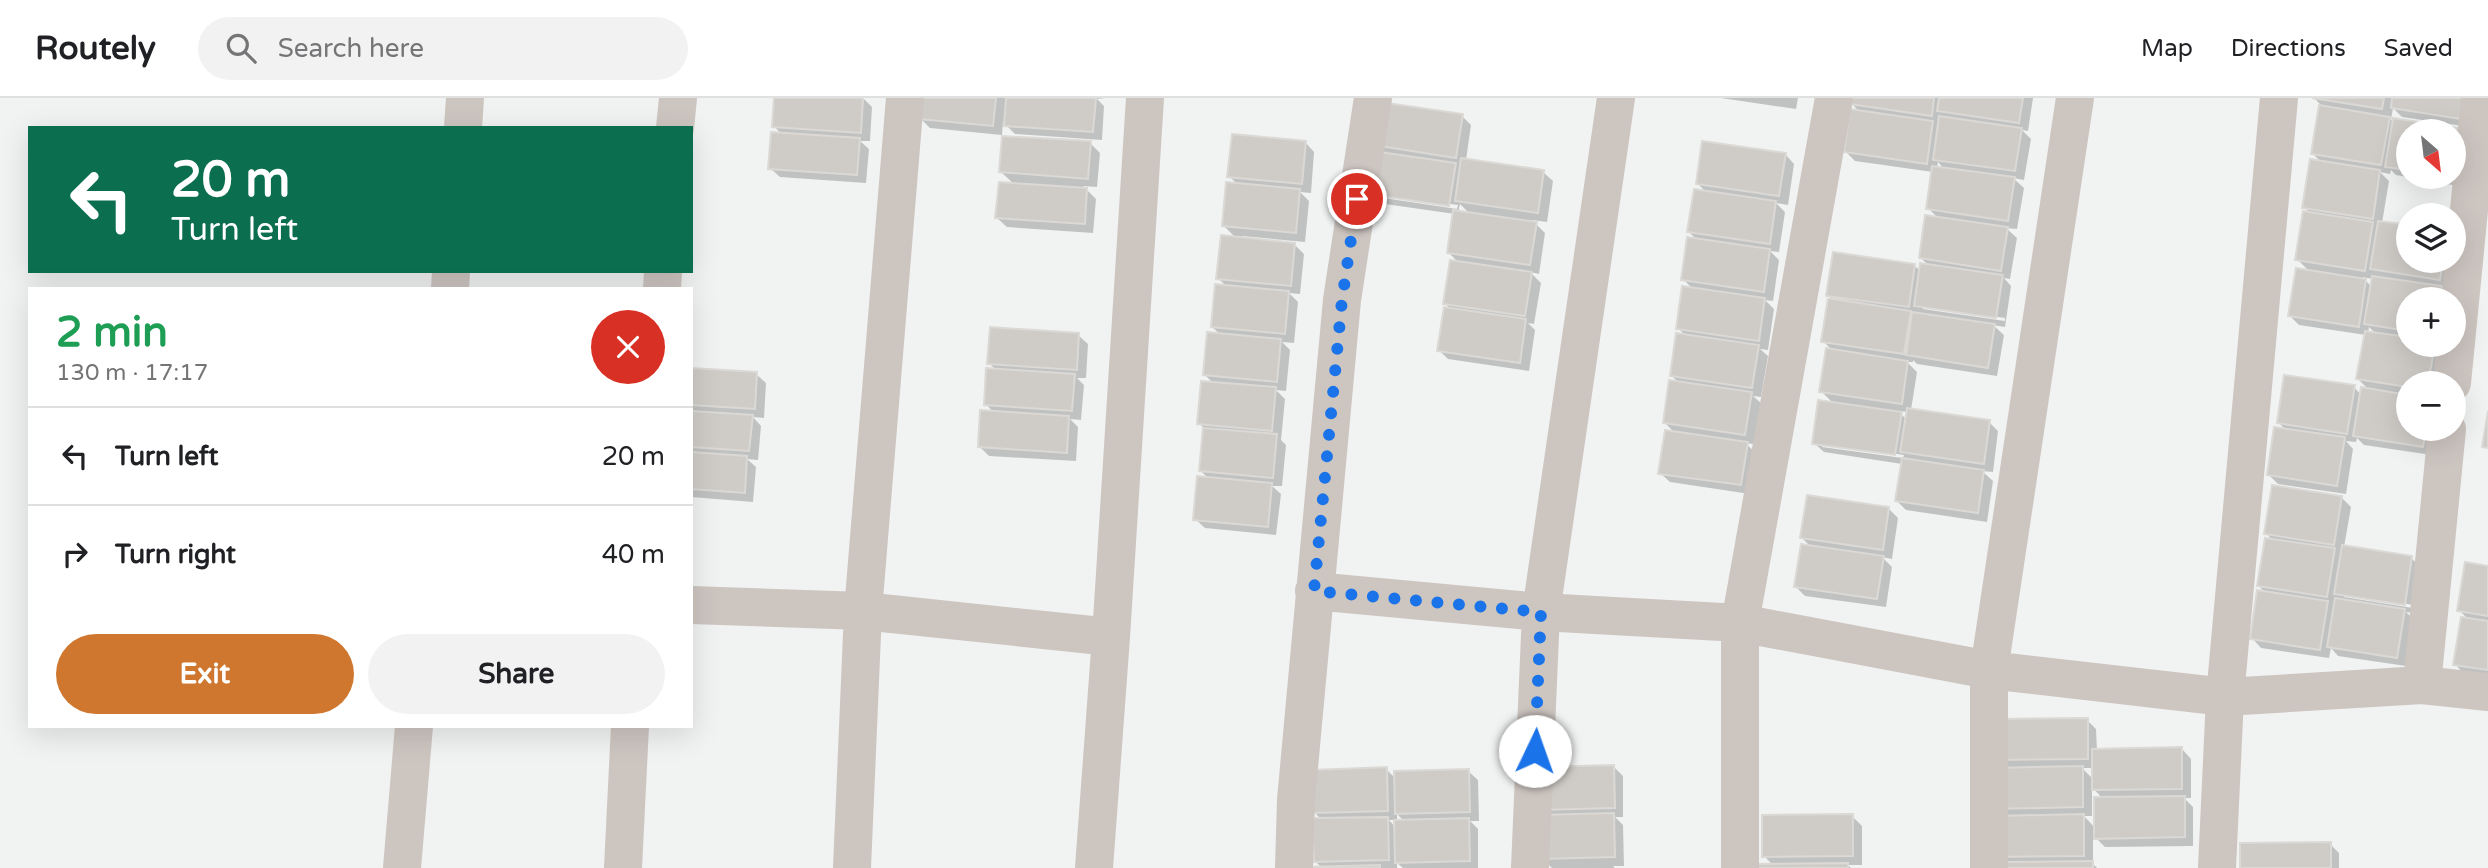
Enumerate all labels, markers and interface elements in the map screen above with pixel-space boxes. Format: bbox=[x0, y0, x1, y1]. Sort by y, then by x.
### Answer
search box bbox=[198, 17, 688, 80]
text: Routely bbox=[35, 29, 156, 68]
icon: search bbox=[222, 29, 260, 67]
text: Search here bbox=[278, 33, 424, 64]
text: Map bbox=[2141, 34, 2193, 63]
text: Directions bbox=[2231, 34, 2346, 63]
text: Saved bbox=[2384, 34, 2453, 63]
north arrow bbox=[2396, 119, 2466, 189]
map controls bbox=[2396, 119, 2466, 441]
text: 20 m bbox=[171, 151, 290, 210]
icon: left bbox=[56, 154, 147, 245]
pin bbox=[1327, 169, 1387, 229]
icon: arrive bbox=[1338, 180, 1376, 218]
button: layers bbox=[2396, 203, 2466, 273]
text: Turn left bbox=[171, 211, 298, 249]
button: + bbox=[2396, 287, 2466, 357]
text: 2 min bbox=[56, 307, 168, 358]
button: close bbox=[591, 310, 665, 384]
text: 130 m · 17:17 bbox=[56, 359, 208, 387]
button: − bbox=[2396, 371, 2466, 441]
icon: left bbox=[56, 437, 94, 475]
text: Turn left bbox=[115, 441, 218, 472]
text: 20 m bbox=[602, 441, 665, 472]
icon: right bbox=[56, 535, 94, 573]
text: Turn right bbox=[115, 539, 236, 570]
text: 40 m bbox=[602, 539, 665, 570]
button: Exit bbox=[56, 634, 354, 714]
button: Share bbox=[368, 634, 665, 714]
position arrow bbox=[1498, 714, 1572, 788]

